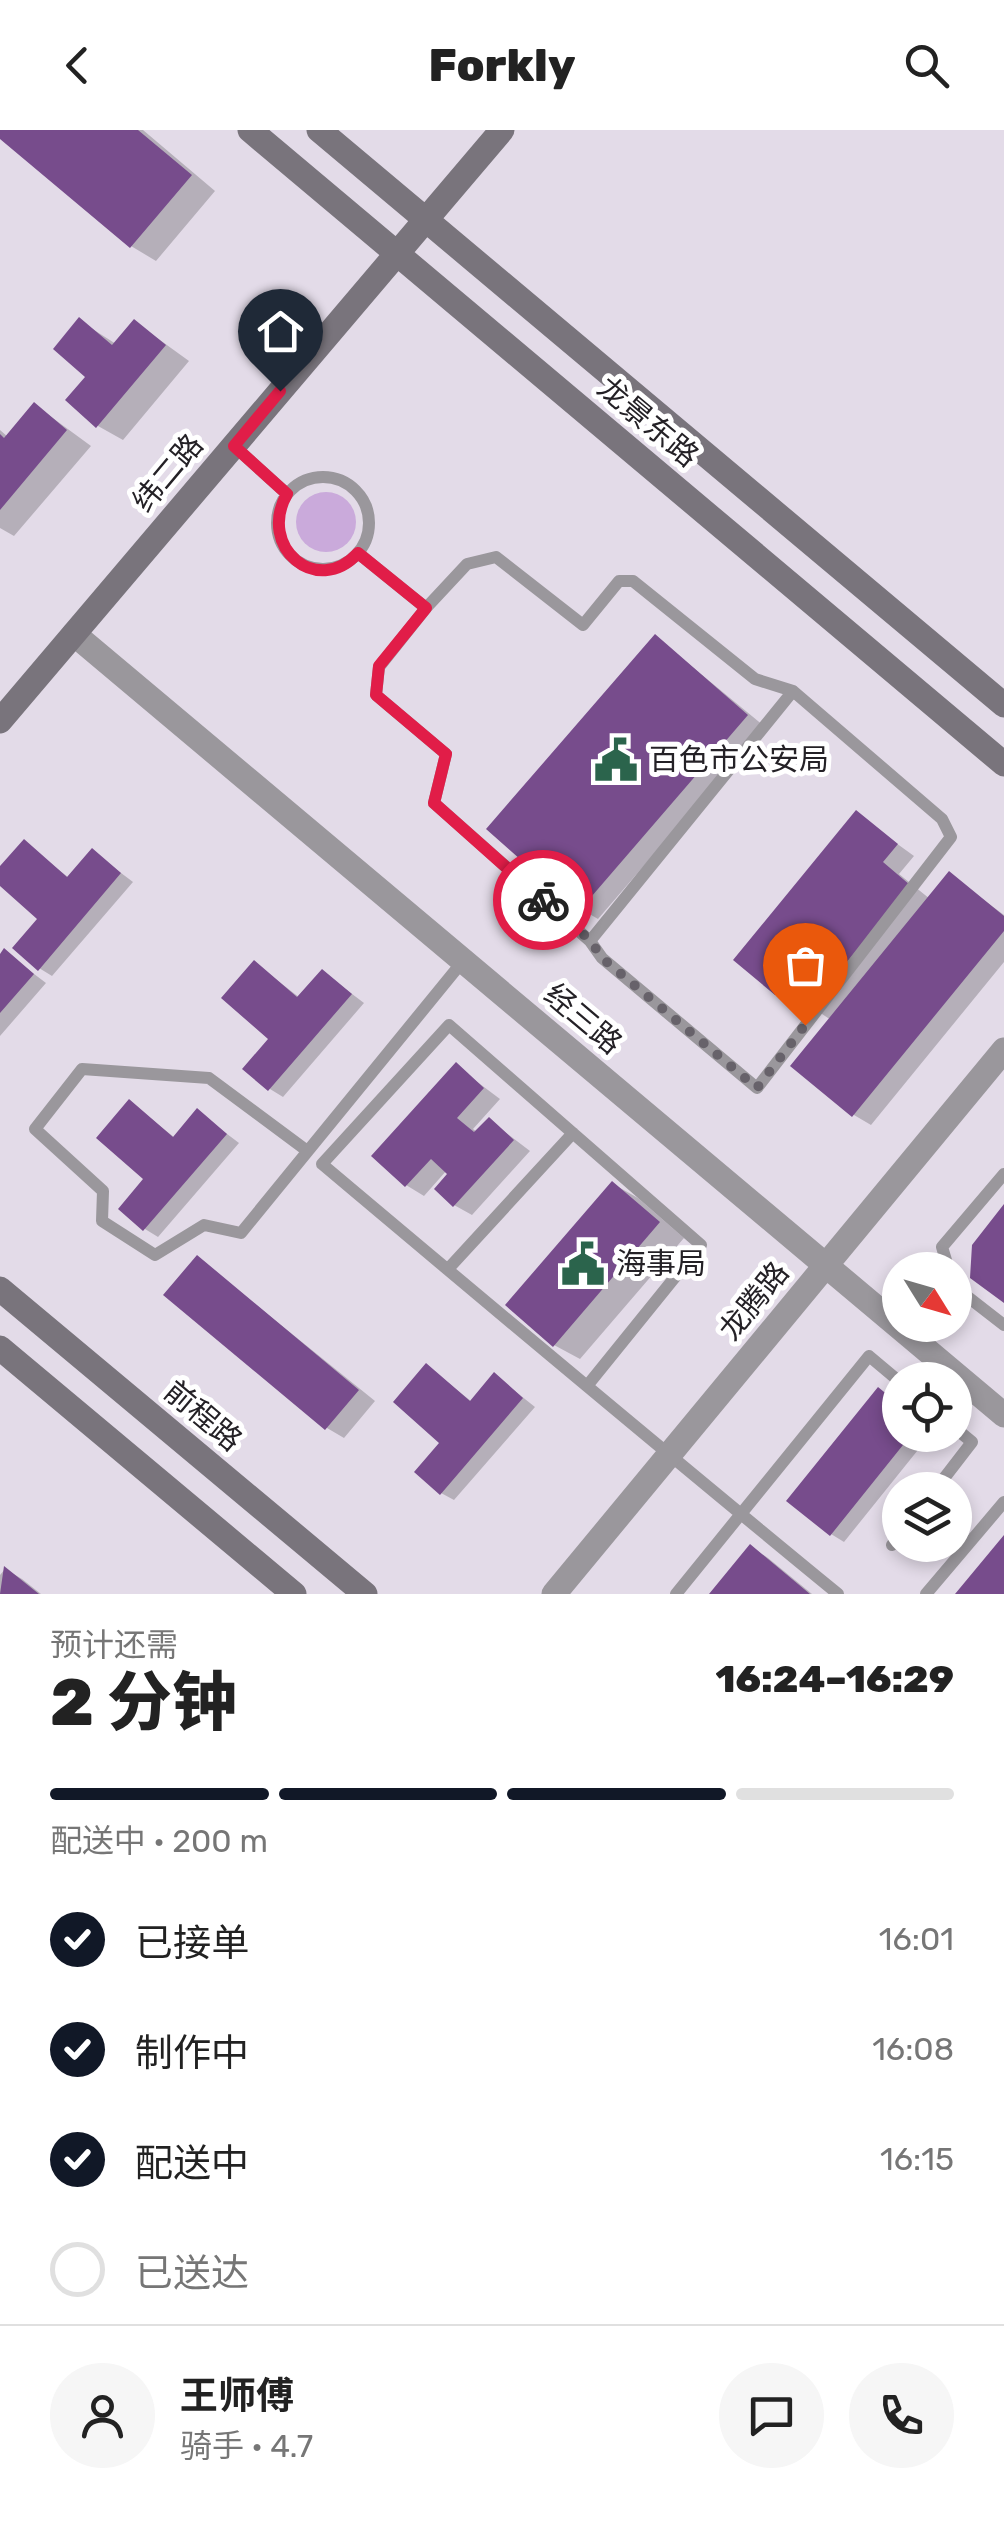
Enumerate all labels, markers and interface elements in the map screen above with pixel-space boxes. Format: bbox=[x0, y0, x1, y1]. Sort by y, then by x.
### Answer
icon: back bbox=[50, 38, 105, 93]
icon: search bbox=[899, 38, 954, 93]
text: Forkly bbox=[428, 39, 576, 92]
pin bbox=[238, 289, 323, 392]
icon: home bbox=[253, 304, 308, 359]
street label: 龙景东路 bbox=[590, 370, 706, 474]
street label: 纬二路 bbox=[125, 427, 211, 519]
public building icon: 百色市公安局 bbox=[592, 736, 640, 784]
place label: 百色市公安局 bbox=[649, 742, 829, 778]
courier bbox=[493, 850, 593, 950]
icon: bike bbox=[516, 873, 571, 928]
pin bbox=[763, 923, 848, 1026]
icon: bag bbox=[778, 938, 833, 993]
street label: 经三路 bbox=[537, 976, 629, 1062]
public building icon: 海事局 bbox=[559, 1240, 607, 1288]
place label: 海事局 bbox=[616, 1246, 706, 1282]
north arrow bbox=[882, 1252, 972, 1342]
map controls bbox=[882, 1252, 972, 1562]
street label: 龙腾路 bbox=[712, 1255, 796, 1347]
button: locate bbox=[882, 1362, 972, 1452]
street label: 前程路 bbox=[157, 1373, 249, 1459]
button: layers bbox=[882, 1472, 972, 1562]
text: 预计还需 bbox=[50, 1626, 178, 1664]
text: 16:24–16:29 bbox=[716, 1656, 954, 1702]
text: 2 分钟 bbox=[50, 1664, 237, 1741]
text: 配送中 · 200 m bbox=[50, 1822, 268, 1860]
icon: check bbox=[50, 1912, 105, 1967]
text: 已接单 bbox=[135, 1920, 249, 1966]
text: 16:01 bbox=[879, 1920, 954, 1958]
icon: check bbox=[50, 2022, 105, 2077]
text: 制作中 bbox=[135, 2030, 249, 2076]
text: 16:08 bbox=[872, 2030, 954, 2068]
icon: check bbox=[50, 2132, 105, 2187]
text: 配送中 bbox=[135, 2140, 249, 2186]
text: 16:15 bbox=[880, 2140, 954, 2178]
text: 已送达 bbox=[135, 2250, 249, 2296]
button: person bbox=[50, 2363, 155, 2468]
button: chat bbox=[719, 2363, 824, 2468]
button: phone bbox=[849, 2363, 954, 2468]
text: 王师傅 bbox=[180, 2373, 294, 2419]
text: 骑手 · 4.7 bbox=[180, 2427, 313, 2465]

